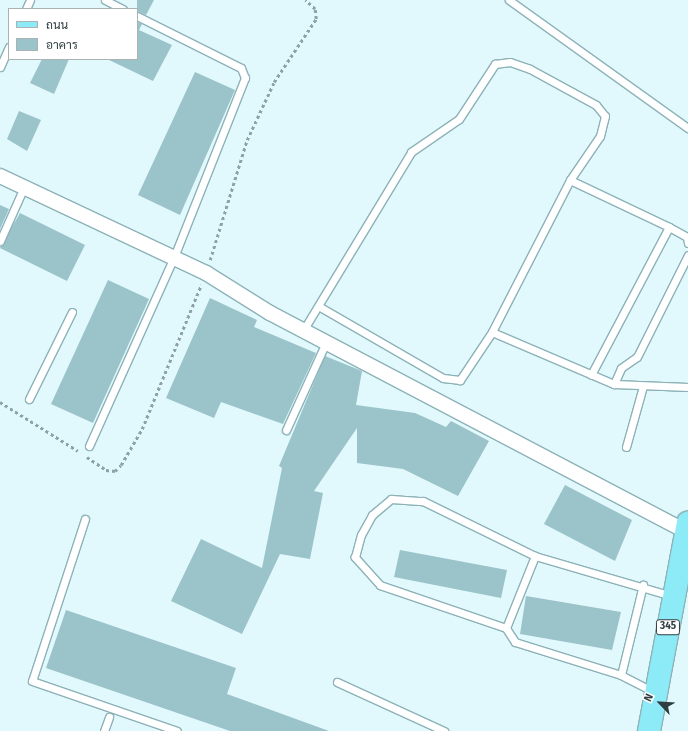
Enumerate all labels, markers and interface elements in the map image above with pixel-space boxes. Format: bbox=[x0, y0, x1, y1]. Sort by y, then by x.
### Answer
legend bbox=[8, 8, 138, 60]
text: ถนน bbox=[46, 18, 68, 32]
text: อาคาร bbox=[46, 38, 78, 52]
road number: 345 bbox=[655, 619, 681, 635]
north arrow bbox=[640, 683, 680, 723]
text: N bbox=[641, 692, 656, 704]

